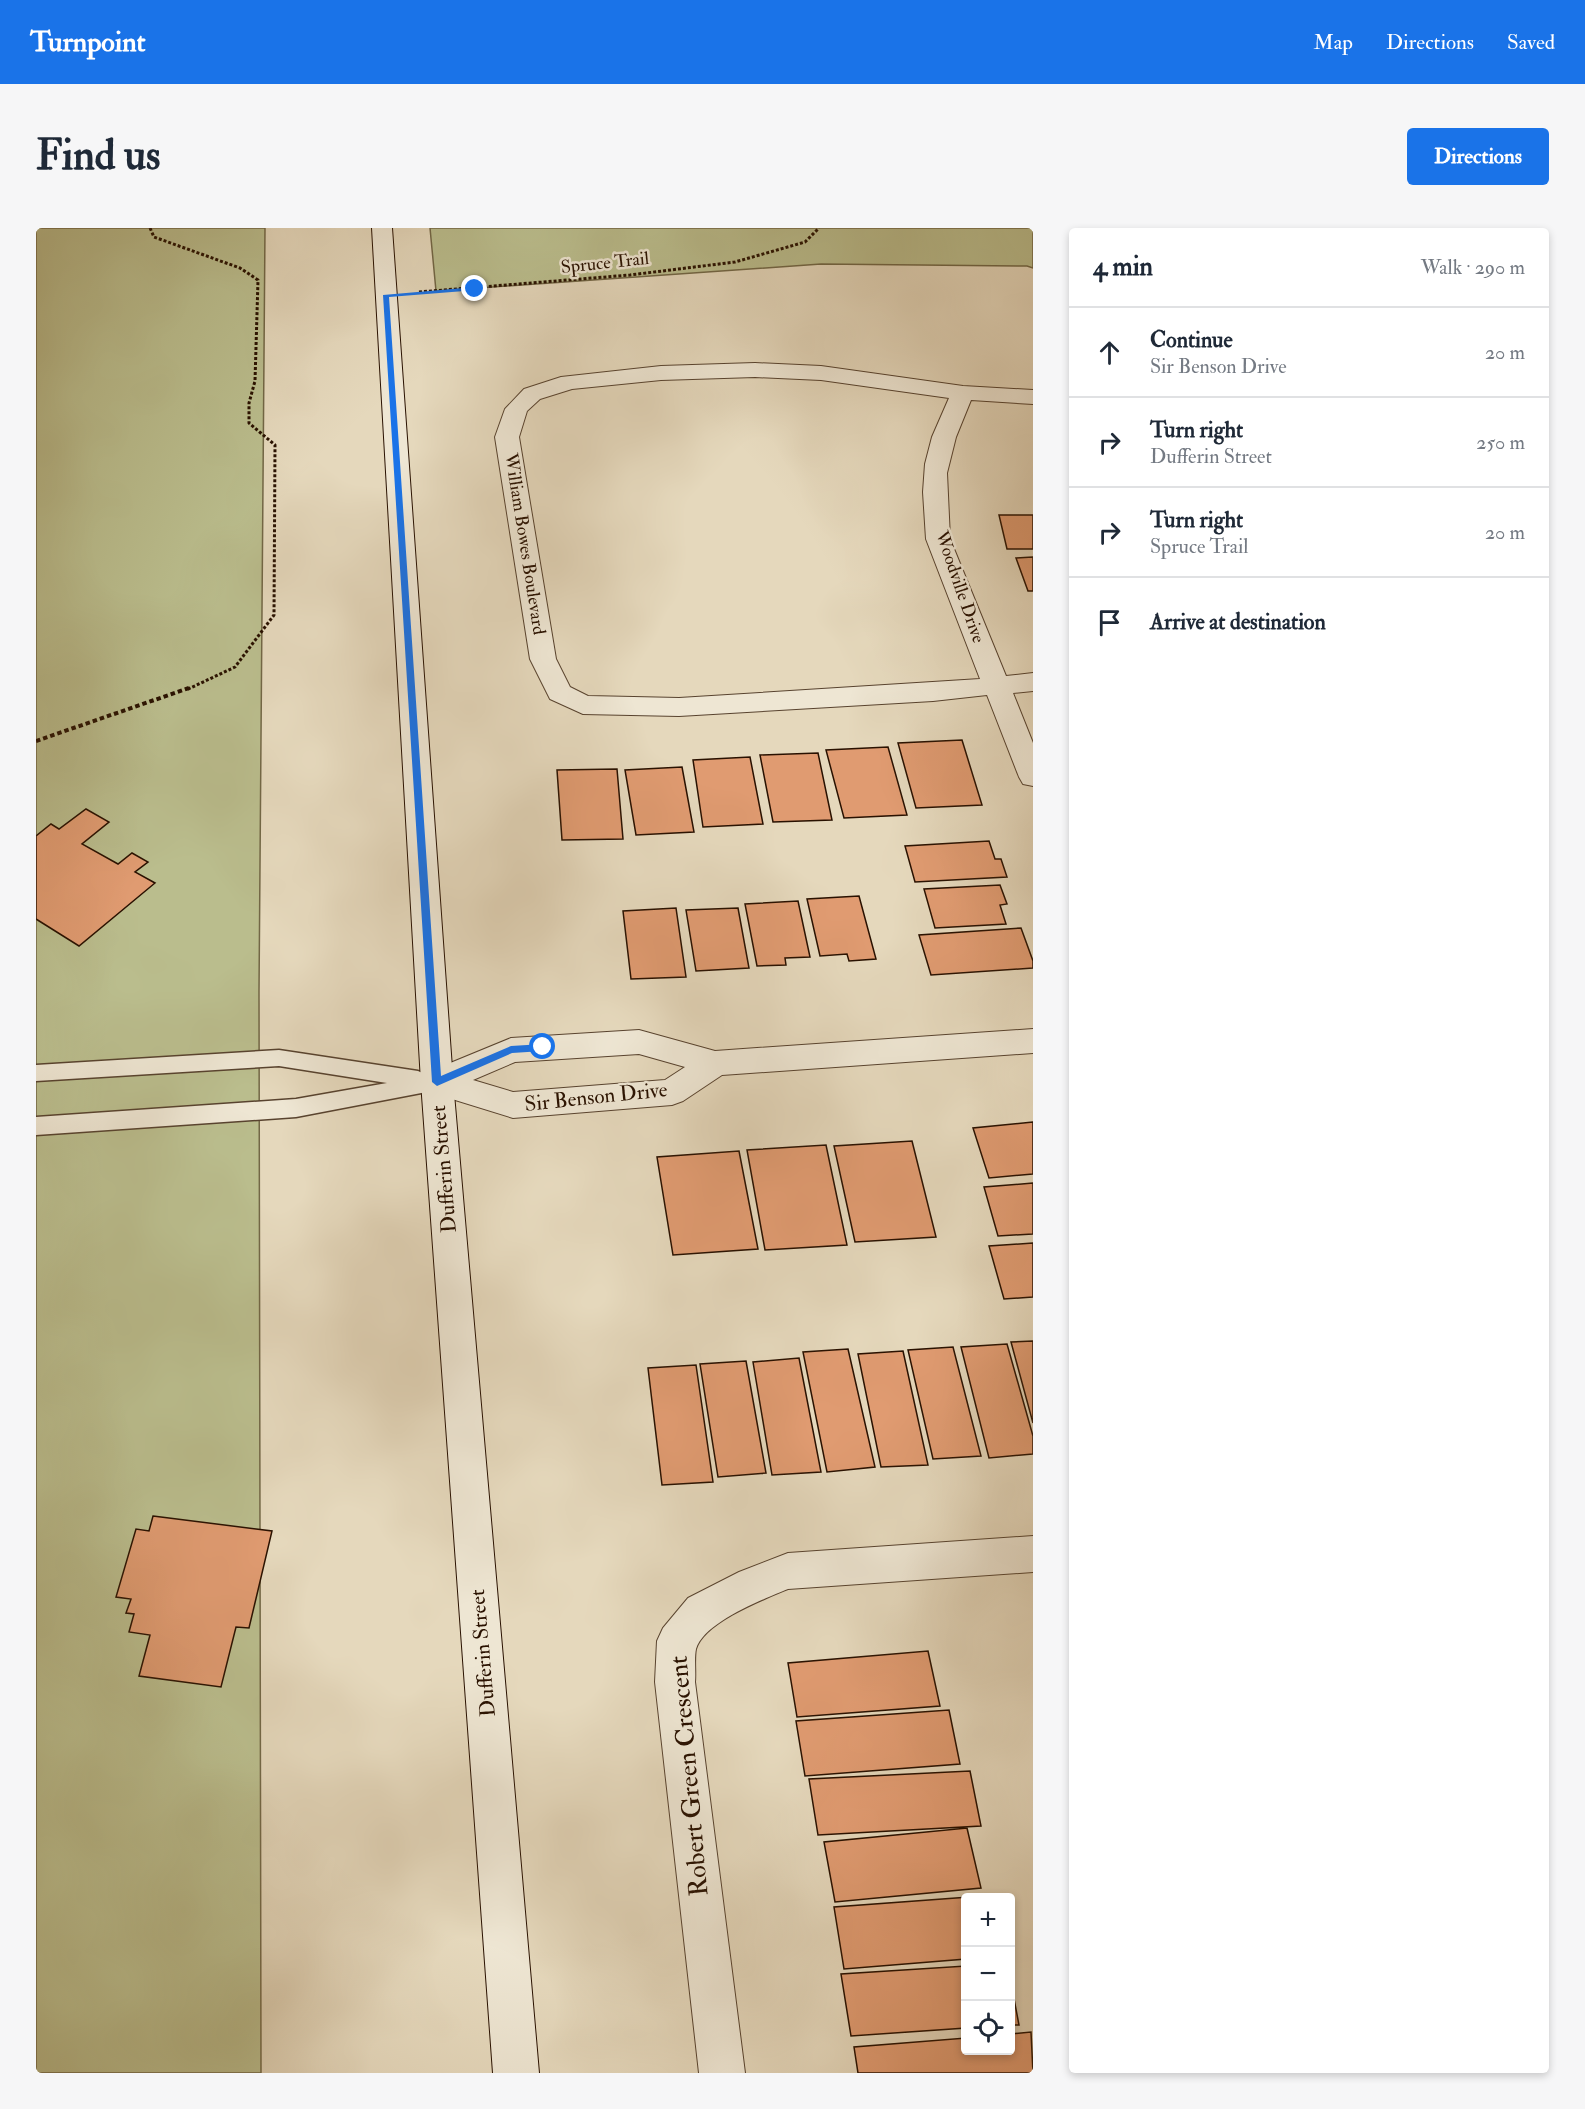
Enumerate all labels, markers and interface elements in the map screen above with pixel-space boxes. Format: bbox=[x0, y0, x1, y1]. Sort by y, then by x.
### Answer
text: Turnpoint bbox=[30, 25, 146, 60]
text: Map bbox=[1313, 29, 1353, 56]
text: Directions bbox=[1386, 29, 1474, 56]
text: Saved bbox=[1507, 29, 1555, 56]
button: Directions bbox=[1407, 128, 1549, 185]
text: Find us bbox=[36, 130, 160, 182]
street label: Spruce Trail bbox=[560, 247, 651, 279]
text: 4 min bbox=[1093, 251, 1153, 283]
text: Walk · 290 m bbox=[1421, 255, 1525, 280]
route end bbox=[461, 275, 487, 301]
text: Continue bbox=[1150, 326, 1233, 354]
icon: ahead bbox=[1093, 336, 1126, 369]
text: 20 m bbox=[1485, 340, 1525, 365]
text: Sir Benson Drive bbox=[1150, 354, 1287, 379]
text: Turn right bbox=[1150, 416, 1243, 444]
icon: right bbox=[1093, 426, 1126, 459]
text: 250 m bbox=[1476, 430, 1525, 455]
text: Dufferin Street bbox=[1150, 444, 1272, 469]
street label: William Bowes Boulevard bbox=[499, 451, 551, 637]
text: Turn right bbox=[1150, 506, 1243, 534]
icon: right bbox=[1093, 516, 1126, 549]
text: 20 m bbox=[1485, 520, 1525, 545]
street label: Woodville Drive bbox=[930, 527, 990, 647]
text: Spruce Trail bbox=[1150, 534, 1248, 559]
icon: arrive bbox=[1093, 606, 1126, 639]
text: Arrive at destination bbox=[1150, 608, 1326, 636]
route start bbox=[529, 1033, 555, 1059]
street label: Sir Benson Drive bbox=[523, 1076, 669, 1118]
street label: Dufferin Street bbox=[425, 1104, 463, 1234]
street label: Dufferin Street bbox=[464, 1588, 502, 1718]
street label: Robert Green Crescent bbox=[663, 1654, 715, 1898]
map controls bbox=[961, 1893, 1015, 2055]
button: + bbox=[961, 1893, 1015, 1947]
button: − bbox=[961, 1947, 1015, 2001]
button: locate bbox=[961, 2001, 1015, 2055]

